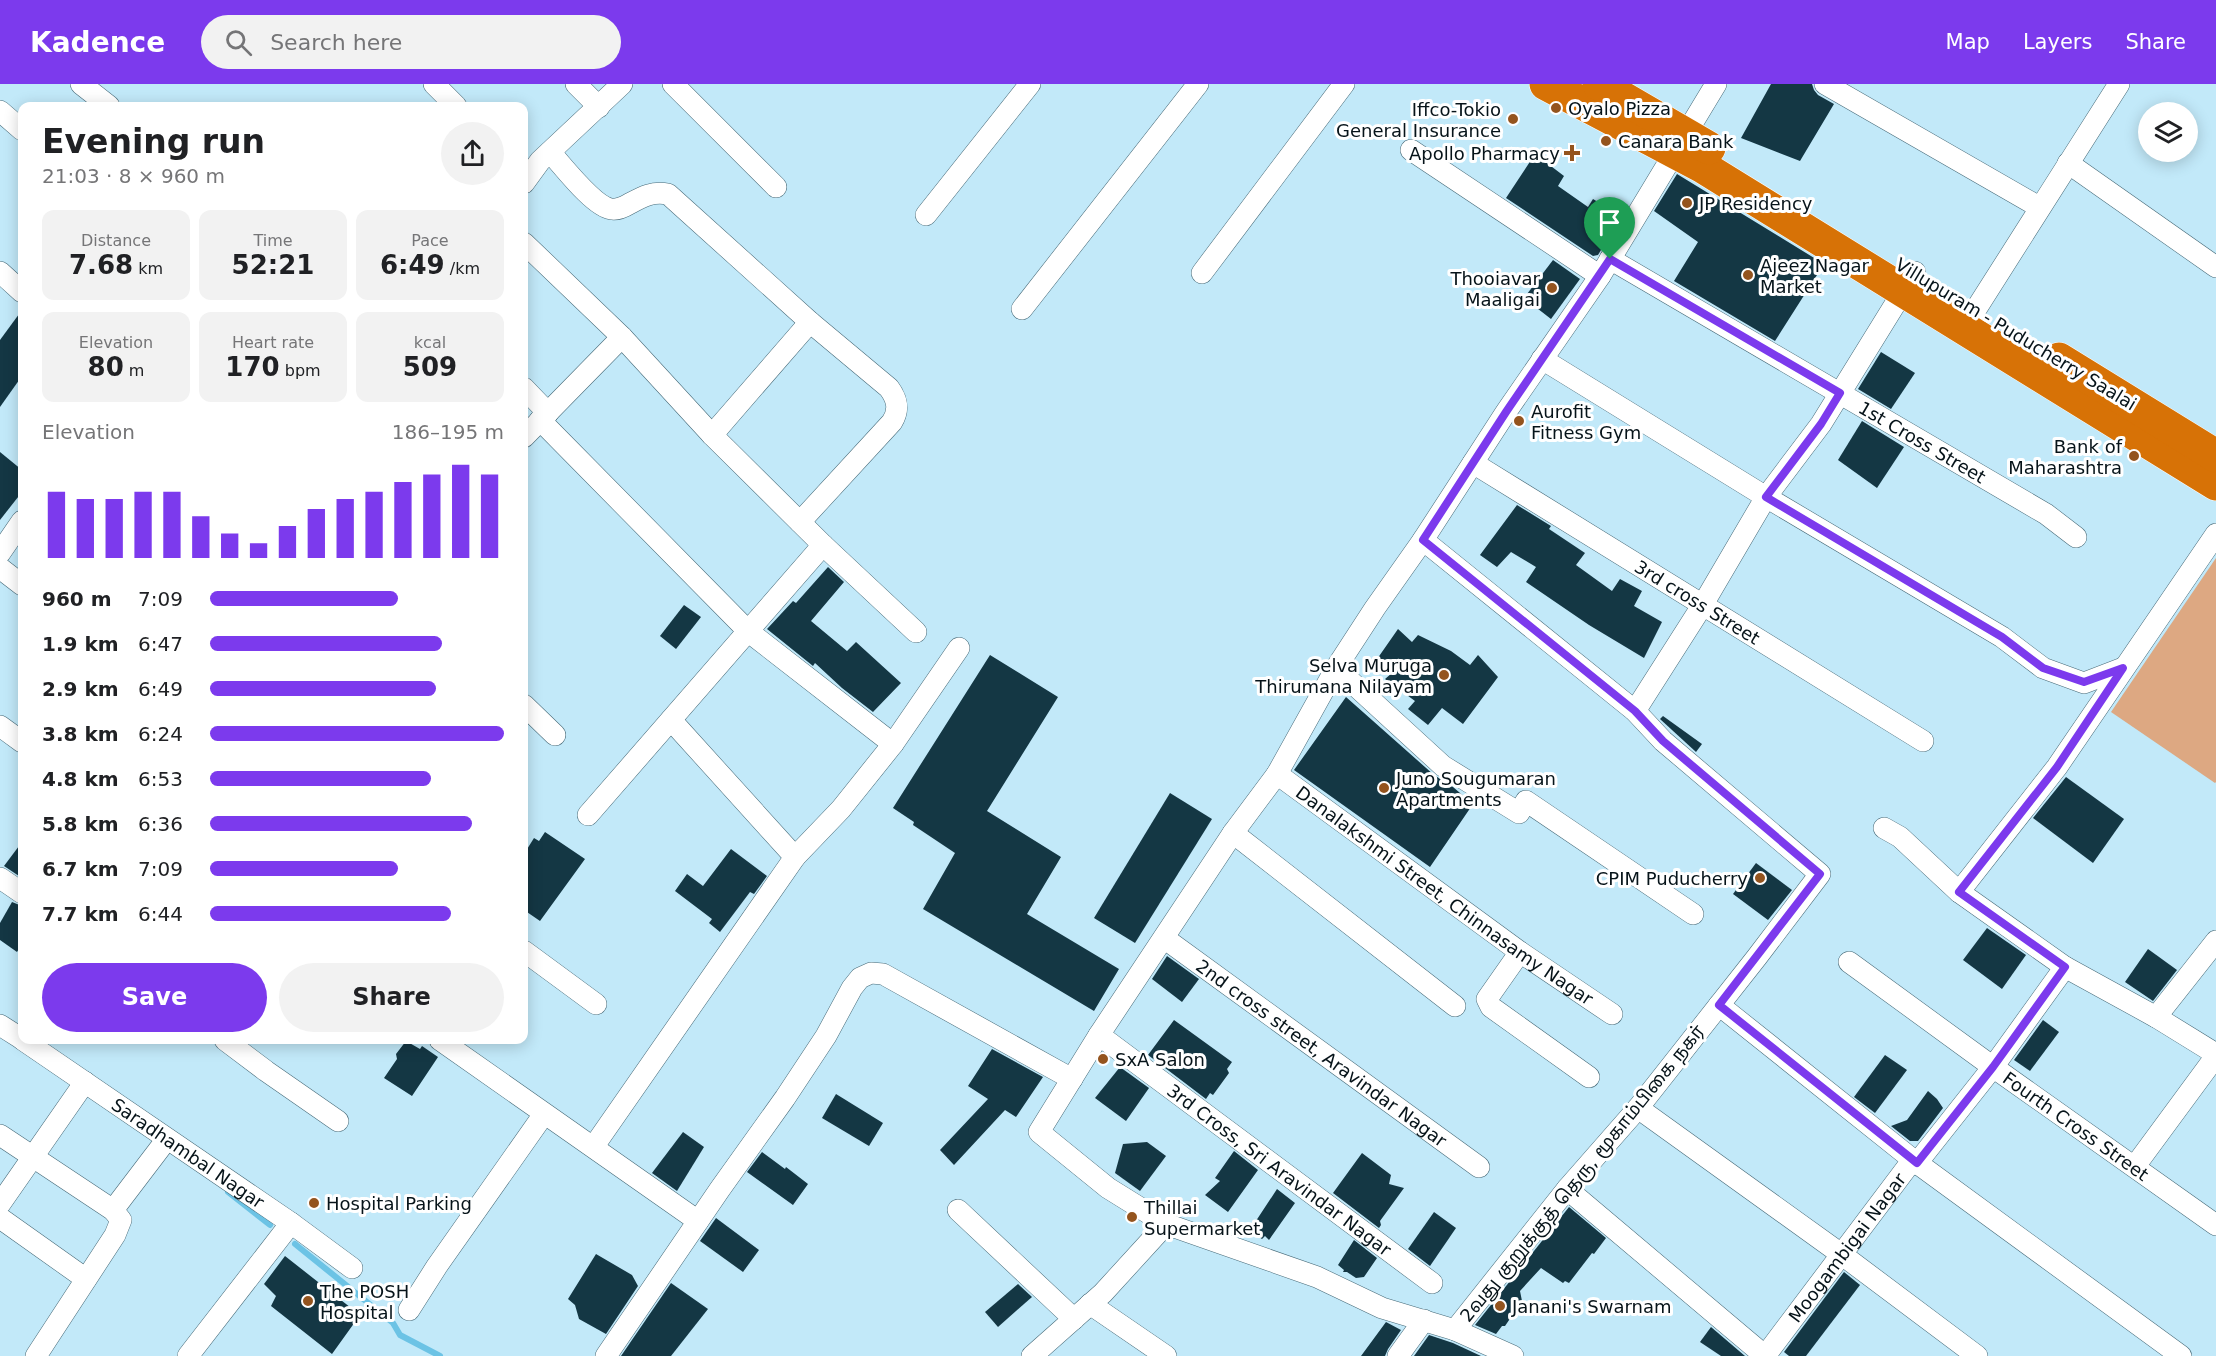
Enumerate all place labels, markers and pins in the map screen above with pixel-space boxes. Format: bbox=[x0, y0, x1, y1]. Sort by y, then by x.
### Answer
place label: Oyalo Pizza bbox=[1568, 98, 1671, 119]
place label: Iffco-Tokio General Insurance bbox=[1336, 99, 1501, 141]
marker: Oyalo Pizza bbox=[1549, 101, 1563, 115]
marker: Iffco-Tokio General Insurance bbox=[1506, 112, 1520, 126]
place label: Canara Bank bbox=[1618, 131, 1734, 152]
marker: Canara Bank bbox=[1599, 134, 1613, 148]
place label: Apollo Pharmacy bbox=[1409, 143, 1560, 164]
marker: Apollo Pharmacy bbox=[1565, 146, 1579, 160]
place label: JP Residency bbox=[1698, 193, 1813, 214]
marker: JP Residency bbox=[1680, 196, 1694, 210]
pin bbox=[1584, 197, 1635, 259]
place label: Ajeez Nagar Market bbox=[1760, 255, 1870, 297]
place label: Thooiavar Maaligai bbox=[1449, 268, 1541, 310]
marker: Ajeez Nagar Market bbox=[1741, 268, 1755, 282]
marker: Thooiavar Maaligai bbox=[1545, 281, 1559, 295]
place label: Aurofit Fitness Gym bbox=[1531, 401, 1641, 443]
marker: Aurofit Fitness Gym bbox=[1512, 414, 1526, 428]
place label: Bank of Maharashtra bbox=[2008, 436, 2123, 478]
marker: Bank of Maharashtra bbox=[2127, 449, 2141, 463]
place label: Selva Muruga Thirumana Nilayam bbox=[1254, 655, 1432, 697]
marker: Selva Muruga Thirumana Nilayam bbox=[1437, 668, 1451, 682]
place label: Juno Sougumaran Apartments bbox=[1395, 768, 1556, 810]
marker: Juno Sougumaran Apartments bbox=[1377, 781, 1391, 795]
place label: CPIM Puducherry bbox=[1596, 868, 1748, 889]
marker: CPIM Puducherry bbox=[1753, 871, 1767, 885]
place label: SxA Salon bbox=[1115, 1049, 1205, 1070]
marker: SxA Salon bbox=[1096, 1052, 1110, 1066]
place label: Hospital Parking bbox=[326, 1193, 472, 1214]
marker: Hospital Parking bbox=[307, 1196, 321, 1210]
place label: Thillai Supermarket bbox=[1143, 1197, 1260, 1239]
marker: Thillai Supermarket bbox=[1125, 1210, 1139, 1224]
place label: The POSH Hospital bbox=[319, 1281, 409, 1323]
marker: The POSH Hospital bbox=[301, 1294, 315, 1308]
place label: Janani's Swarnam bbox=[1511, 1296, 1671, 1317]
marker: Janani's Swarnam bbox=[1493, 1299, 1507, 1313]

